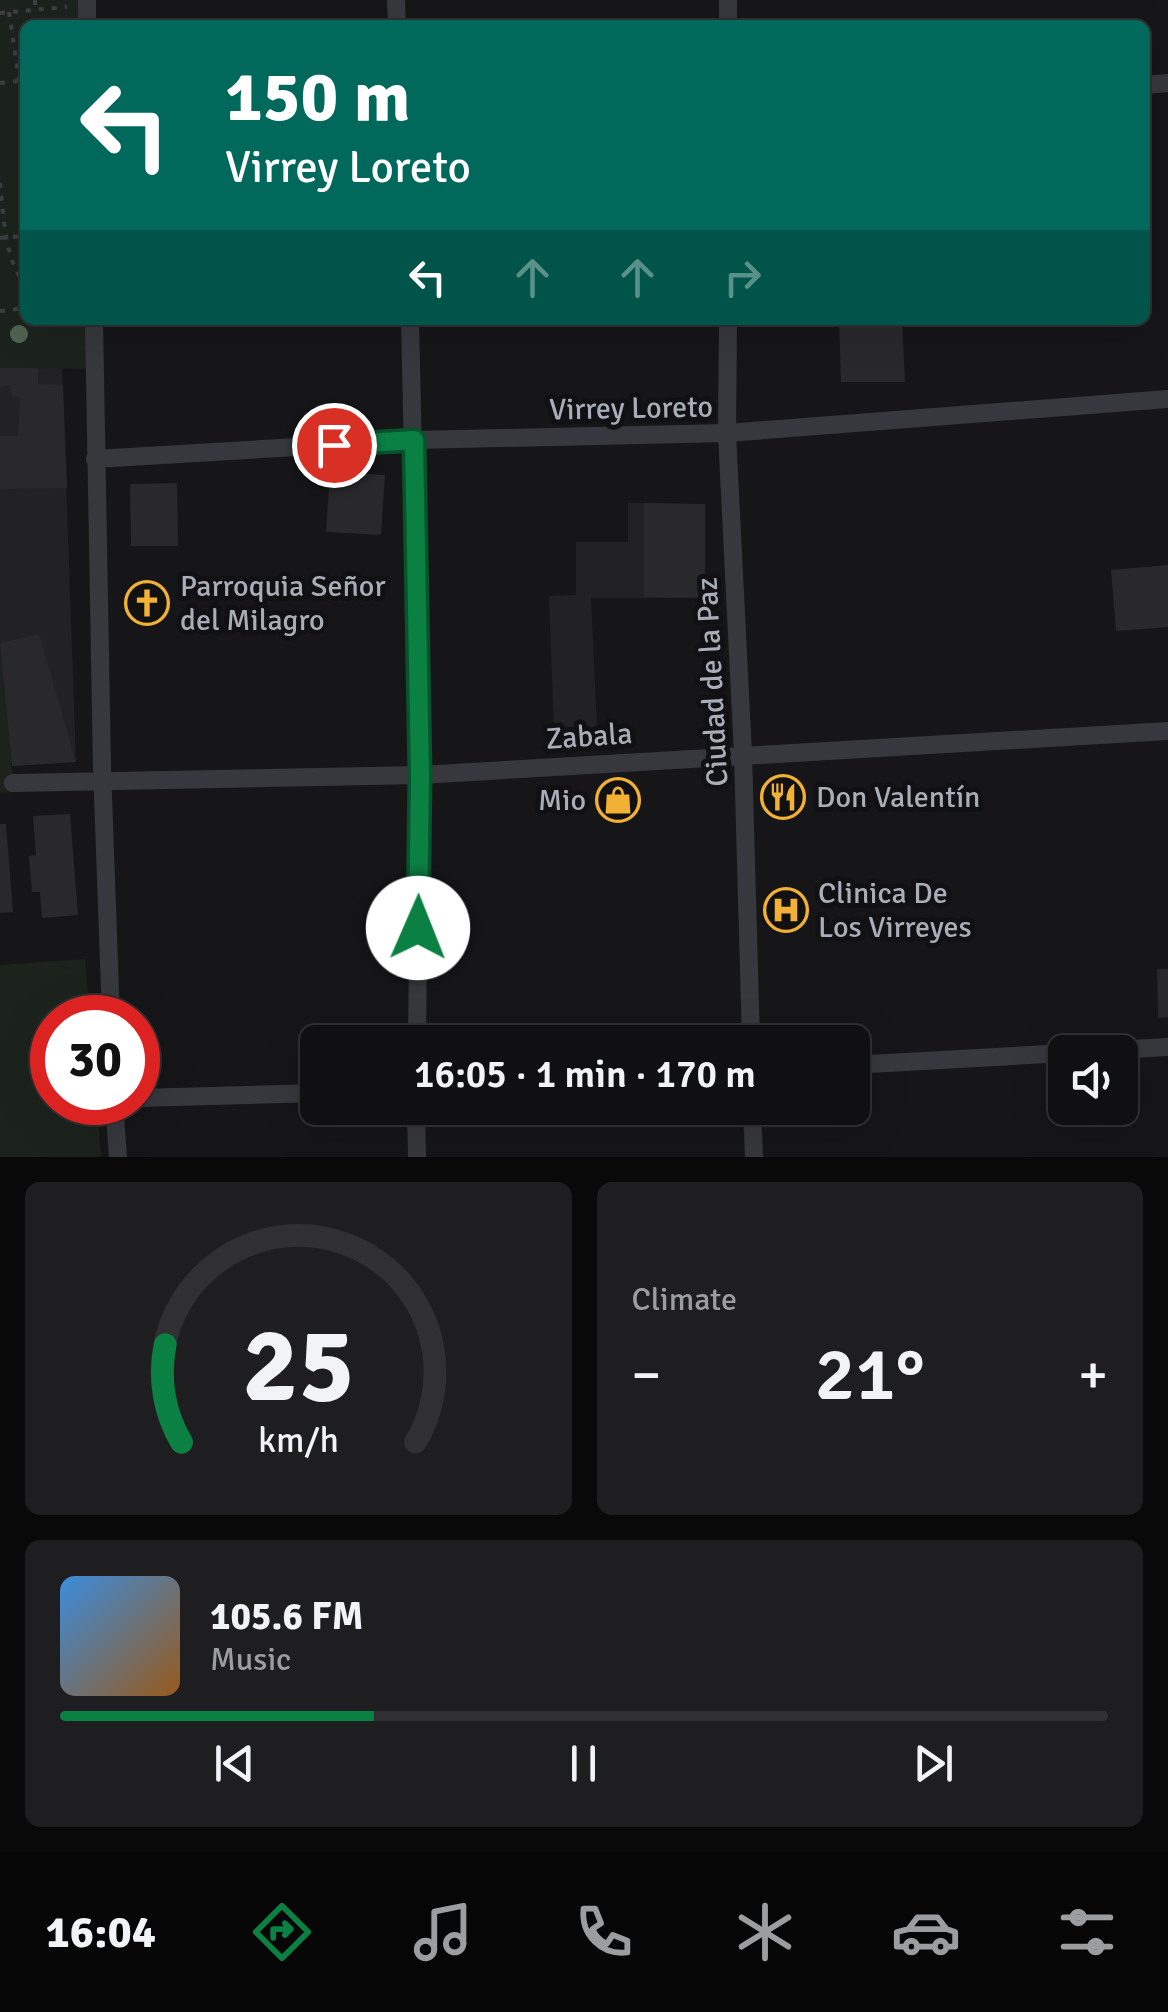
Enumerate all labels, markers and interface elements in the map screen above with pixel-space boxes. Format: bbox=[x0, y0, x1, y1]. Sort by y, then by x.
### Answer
text: 150 m bbox=[225, 54, 410, 140]
icon: left bbox=[60, 60, 190, 190]
text: Virrey Loreto bbox=[225, 140, 471, 195]
icon: left bbox=[400, 250, 455, 305]
icon: ahead bbox=[505, 250, 560, 305]
icon: ahead bbox=[610, 250, 665, 305]
icon: right bbox=[715, 250, 770, 305]
street label: Virrey Loreto bbox=[549, 389, 713, 428]
pin bbox=[292, 403, 377, 488]
icon: arrive bbox=[307, 418, 362, 473]
place label: Parroquia Señor del Milagro bbox=[180, 568, 385, 639]
street label: Ciudad de la Paz bbox=[689, 577, 736, 787]
church icon: Parroquia Señor del Milagro bbox=[124, 580, 170, 626]
street label: Zabala bbox=[544, 715, 634, 758]
restaurant icon: Don Valentín bbox=[760, 774, 806, 820]
shop icon: Mio bbox=[595, 777, 641, 823]
place label: Don Valentín bbox=[816, 779, 980, 816]
place label: Mio bbox=[538, 782, 586, 819]
place label: Clinica De Los Virreyes bbox=[818, 875, 972, 946]
position arrow bbox=[366, 876, 470, 980]
hospital icon: Clinica De Los Virreyes bbox=[763, 887, 809, 933]
speed limit sign: 30 bbox=[30, 995, 160, 1125]
map controls bbox=[1048, 1035, 1138, 1125]
button: sound bbox=[1048, 1035, 1138, 1125]
text: 16:05 · 1 min · 170 m bbox=[414, 1051, 756, 1098]
text: Climate bbox=[632, 1280, 737, 1319]
text: 25 bbox=[242, 1302, 354, 1430]
text: 21° bbox=[815, 1328, 925, 1421]
text: − bbox=[632, 1341, 661, 1409]
text: + bbox=[1078, 1341, 1108, 1409]
text: km/h bbox=[258, 1418, 339, 1462]
text: 105.6 FM bbox=[210, 1593, 363, 1640]
text: Music bbox=[210, 1640, 291, 1679]
icon: previous bbox=[207, 1736, 262, 1791]
icon: pause bbox=[556, 1736, 611, 1791]
icon: next bbox=[906, 1736, 961, 1791]
icon: directions bbox=[247, 1897, 317, 1967]
icon: music bbox=[408, 1897, 478, 1967]
icon: phone bbox=[569, 1897, 639, 1967]
icon: climate bbox=[730, 1897, 800, 1967]
icon: car bbox=[891, 1897, 961, 1967]
icon: filters bbox=[1052, 1897, 1122, 1967]
text: 16:04 bbox=[46, 1905, 156, 1960]

